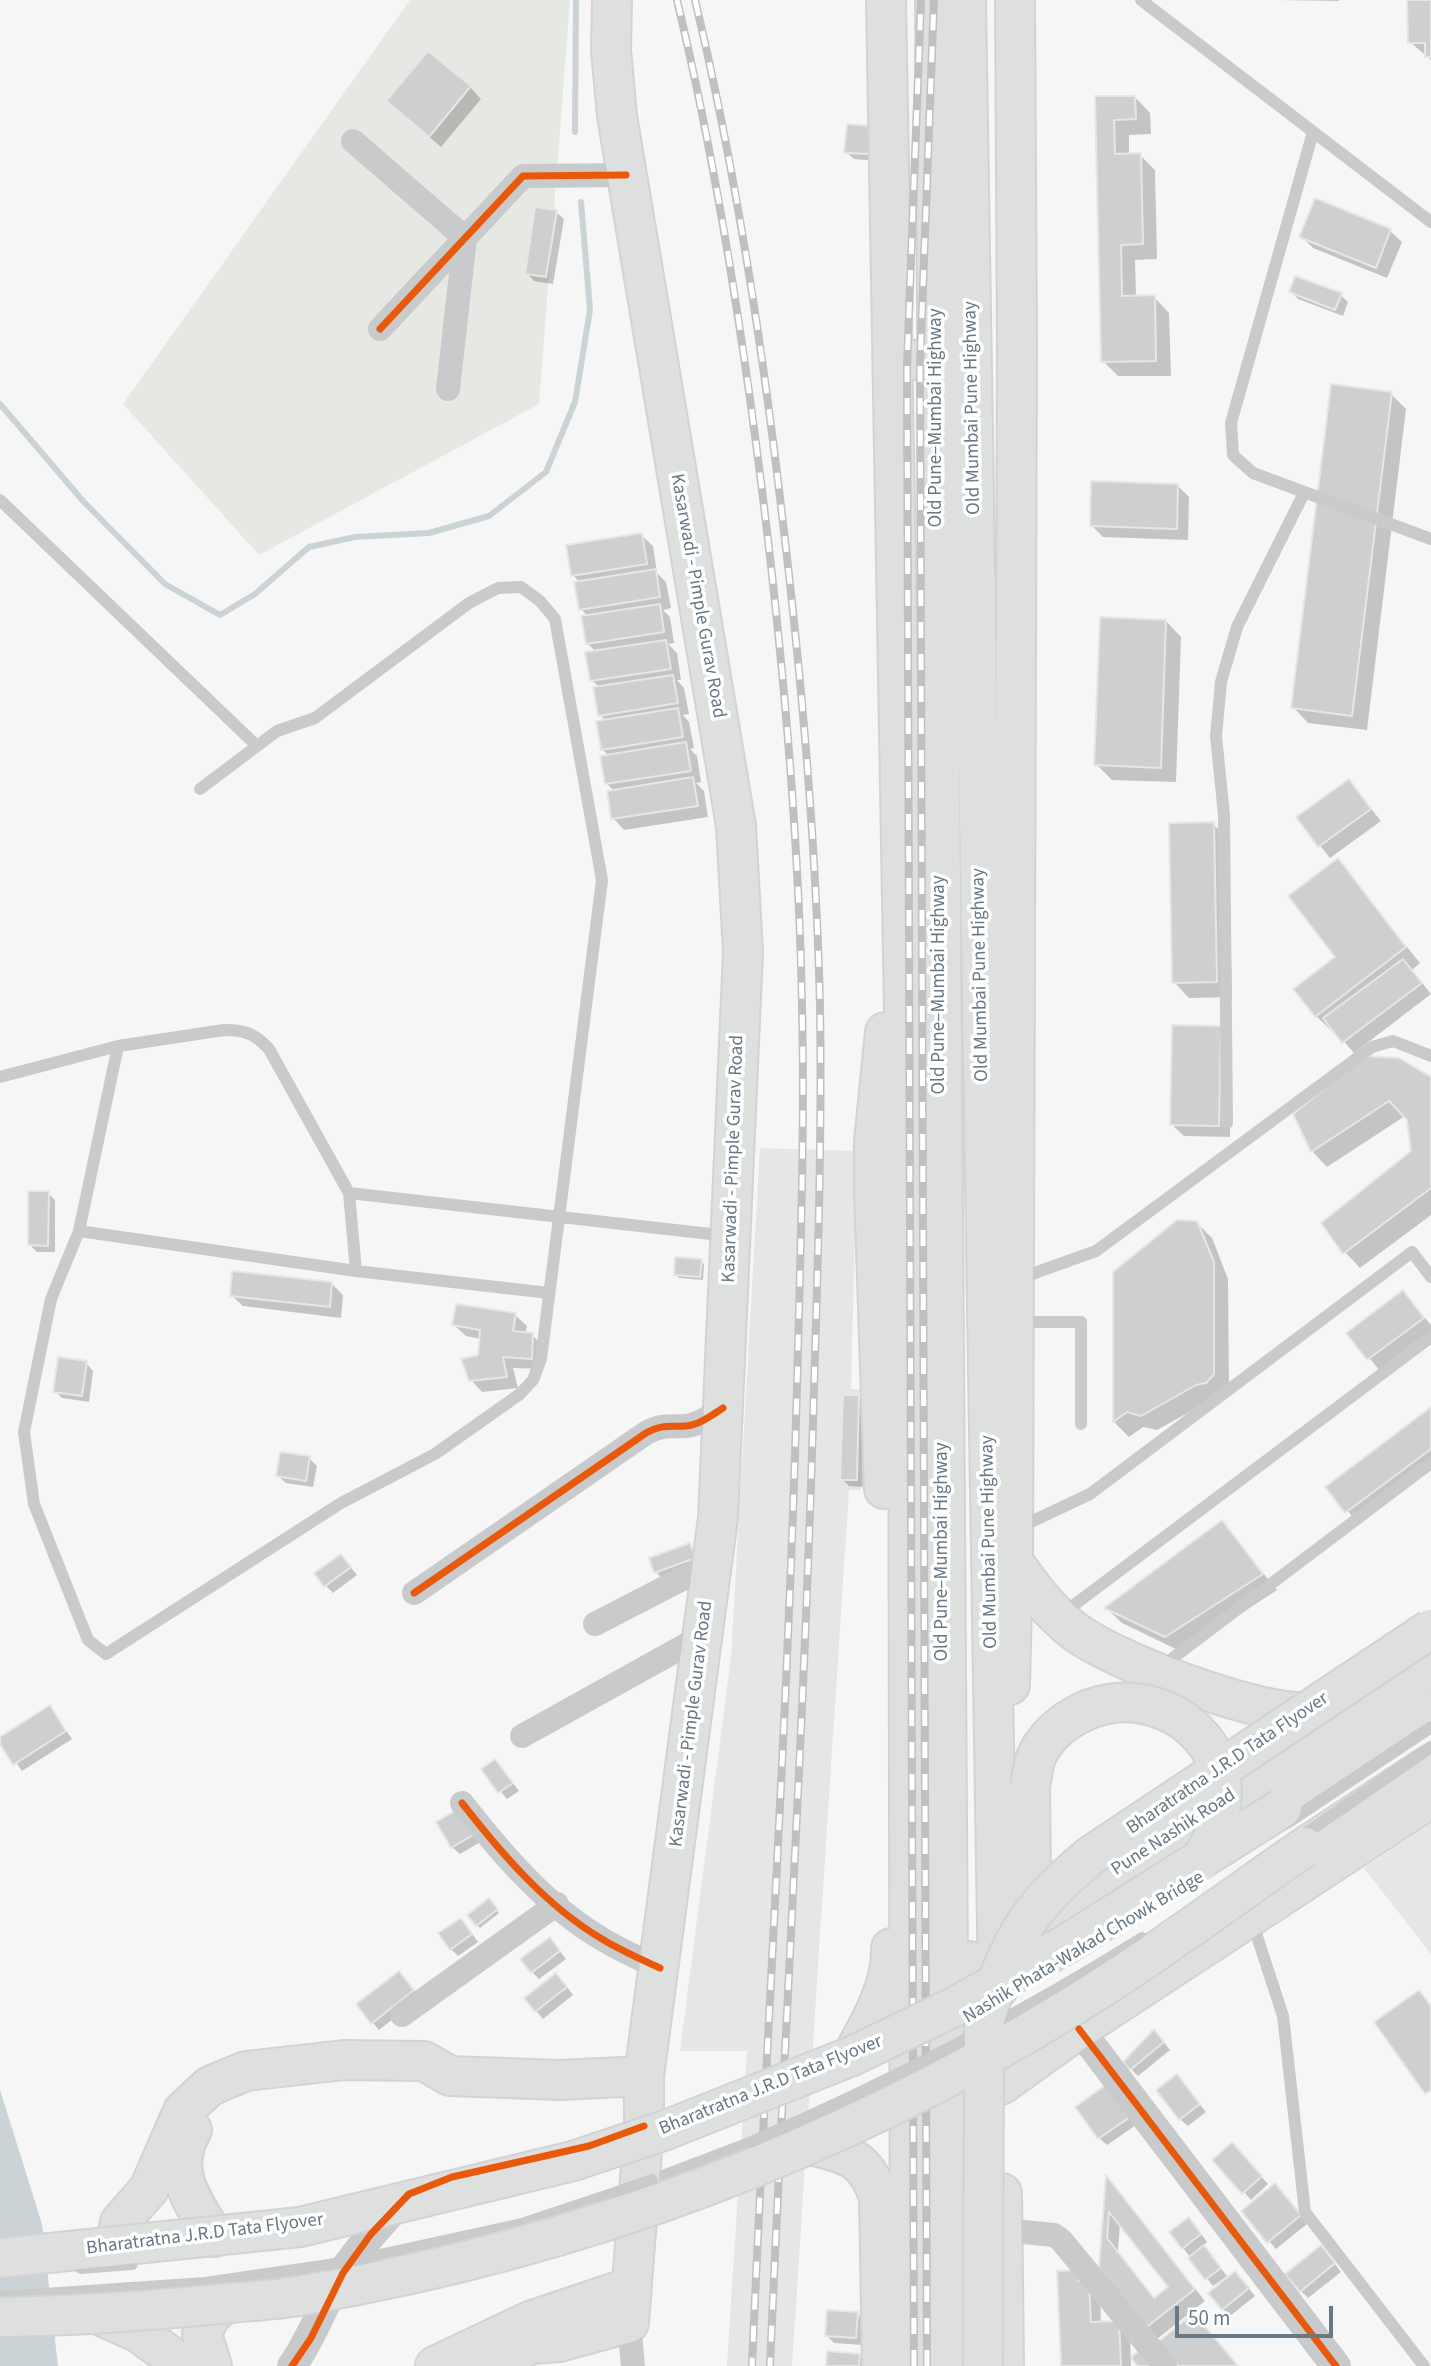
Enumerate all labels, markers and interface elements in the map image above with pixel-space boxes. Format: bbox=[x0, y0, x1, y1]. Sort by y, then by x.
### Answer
street label: Old Mumbai Pune Highway bbox=[960, 301, 986, 515]
street label: Old Pune–Mumbai Highway bbox=[926, 308, 948, 528]
street label: Kasarwadi - Pimple Gurav Road bbox=[664, 472, 730, 720]
street label: Old Mumbai Pune Highway bbox=[968, 868, 994, 1082]
street label: Old Pune–Mumbai Highway bbox=[929, 875, 951, 1095]
street label: Kasarwadi - Pimple Gurav Road bbox=[718, 1035, 750, 1283]
street label: Old Mumbai Pune Highway bbox=[977, 1435, 1003, 1649]
street label: Old Pune–Mumbai Highway bbox=[932, 1442, 954, 1662]
street label: Kasarwadi - Pimple Gurav Road bbox=[666, 1600, 718, 1848]
street label: Bharatratna J.R.D Tata Flyover bbox=[1123, 1688, 1333, 1840]
street label: Pune Nashik Road bbox=[1108, 1784, 1240, 1882]
street label: Nashik Phata-Wakad Chowk Bridge bbox=[959, 1867, 1209, 2029]
street label: Bharatratna J.R.D Tata Flyover bbox=[656, 2031, 886, 2141]
street label: Bharatratna J.R.D Tata Flyover bbox=[85, 2209, 325, 2261]
scale bar bbox=[1179, 2292, 1336, 2336]
text: 50 m bbox=[1188, 2303, 1230, 2333]

